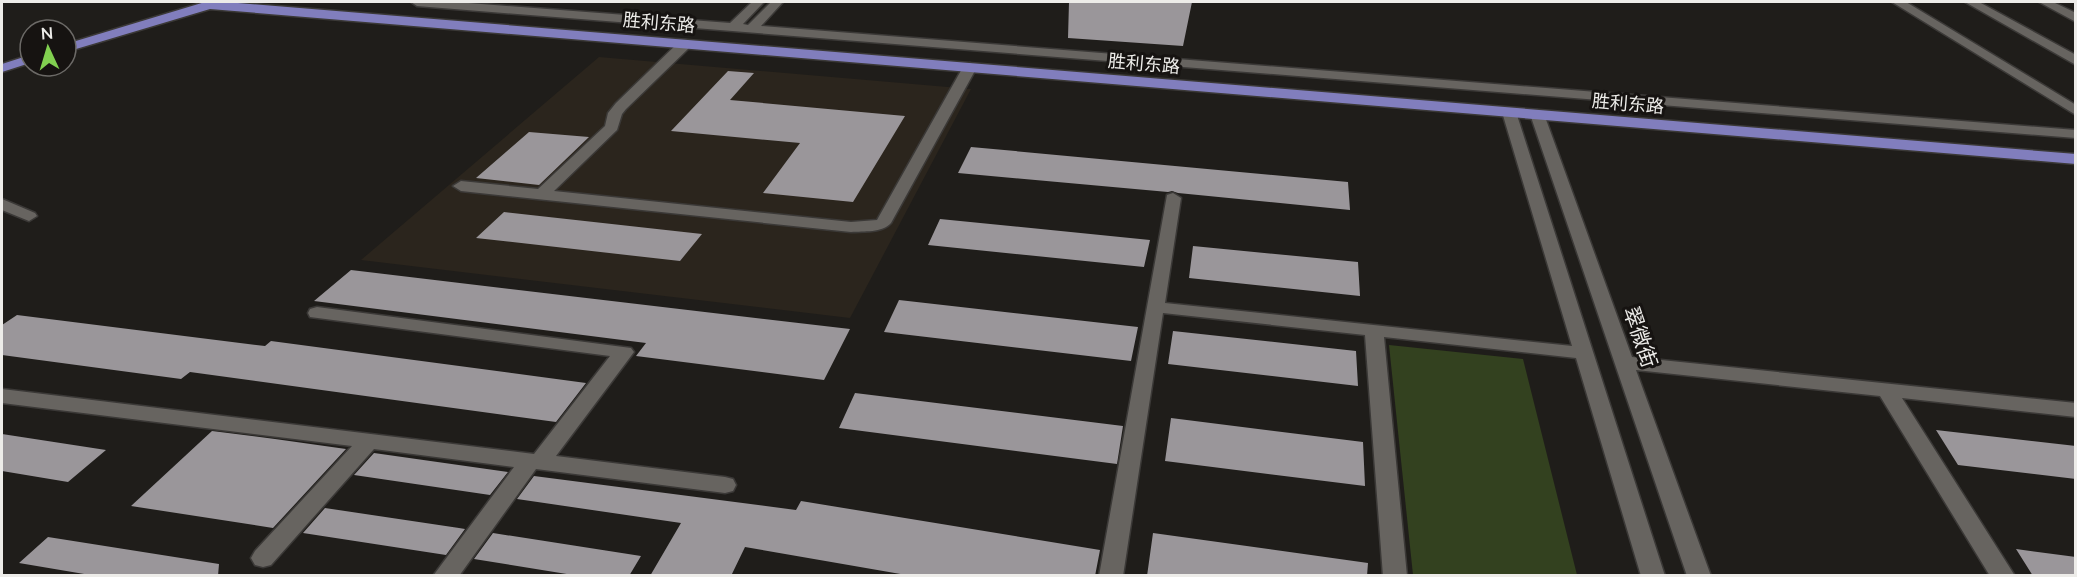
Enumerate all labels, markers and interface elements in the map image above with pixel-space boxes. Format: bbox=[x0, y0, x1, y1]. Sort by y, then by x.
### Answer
street label: 胜利东路 bbox=[622, 8, 696, 36]
north arrow bbox=[18, 18, 78, 78]
text: N bbox=[40, 23, 54, 42]
street label: 胜利东路 bbox=[1107, 49, 1181, 77]
street label: 胜利东路 bbox=[1591, 89, 1665, 117]
street label: 翠微街 bbox=[1619, 303, 1663, 370]

